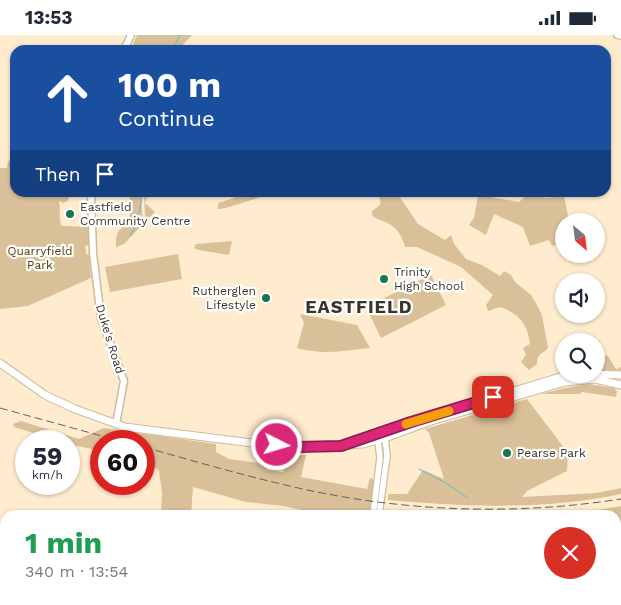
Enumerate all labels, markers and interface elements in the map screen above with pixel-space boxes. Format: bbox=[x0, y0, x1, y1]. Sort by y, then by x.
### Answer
text: 13:53 bbox=[25, 6, 73, 29]
text: 100 m bbox=[118, 64, 221, 106]
icon: ahead bbox=[35, 65, 100, 130]
text: Continue bbox=[118, 106, 215, 131]
icon: arrive bbox=[91, 160, 119, 188]
text: Then bbox=[35, 163, 81, 186]
place label: Eastfield Community Centre bbox=[80, 200, 191, 228]
marker: Eastfield Community Centre bbox=[64, 208, 76, 220]
north arrow bbox=[555, 213, 605, 263]
map controls bbox=[555, 213, 605, 383]
park label: Quarryfield Park bbox=[7, 244, 73, 272]
place label: Trinity High School bbox=[394, 265, 464, 293]
marker: Trinity High School bbox=[378, 273, 390, 285]
button: sound bbox=[555, 273, 605, 323]
place label: Rutherglen Lifestyle bbox=[192, 284, 256, 312]
marker: Rutherglen Lifestyle bbox=[260, 292, 272, 304]
district label: EASTFIELD bbox=[305, 296, 413, 317]
street label: Duke's Road bbox=[93, 303, 127, 375]
button: search bbox=[555, 333, 605, 383]
pin bbox=[472, 376, 514, 418]
icon: arrive bbox=[479, 383, 507, 411]
position arrow bbox=[250, 418, 302, 470]
speed limit sign: 60 bbox=[90, 430, 155, 495]
text: 59 bbox=[33, 442, 62, 471]
place label: Pearse Park bbox=[517, 446, 586, 460]
marker: Pearse Park bbox=[501, 447, 513, 459]
text: km/h bbox=[32, 468, 63, 482]
text: 1 min bbox=[25, 525, 102, 560]
button: close bbox=[544, 527, 596, 579]
text: 340 m · 13:54 bbox=[25, 562, 128, 581]

